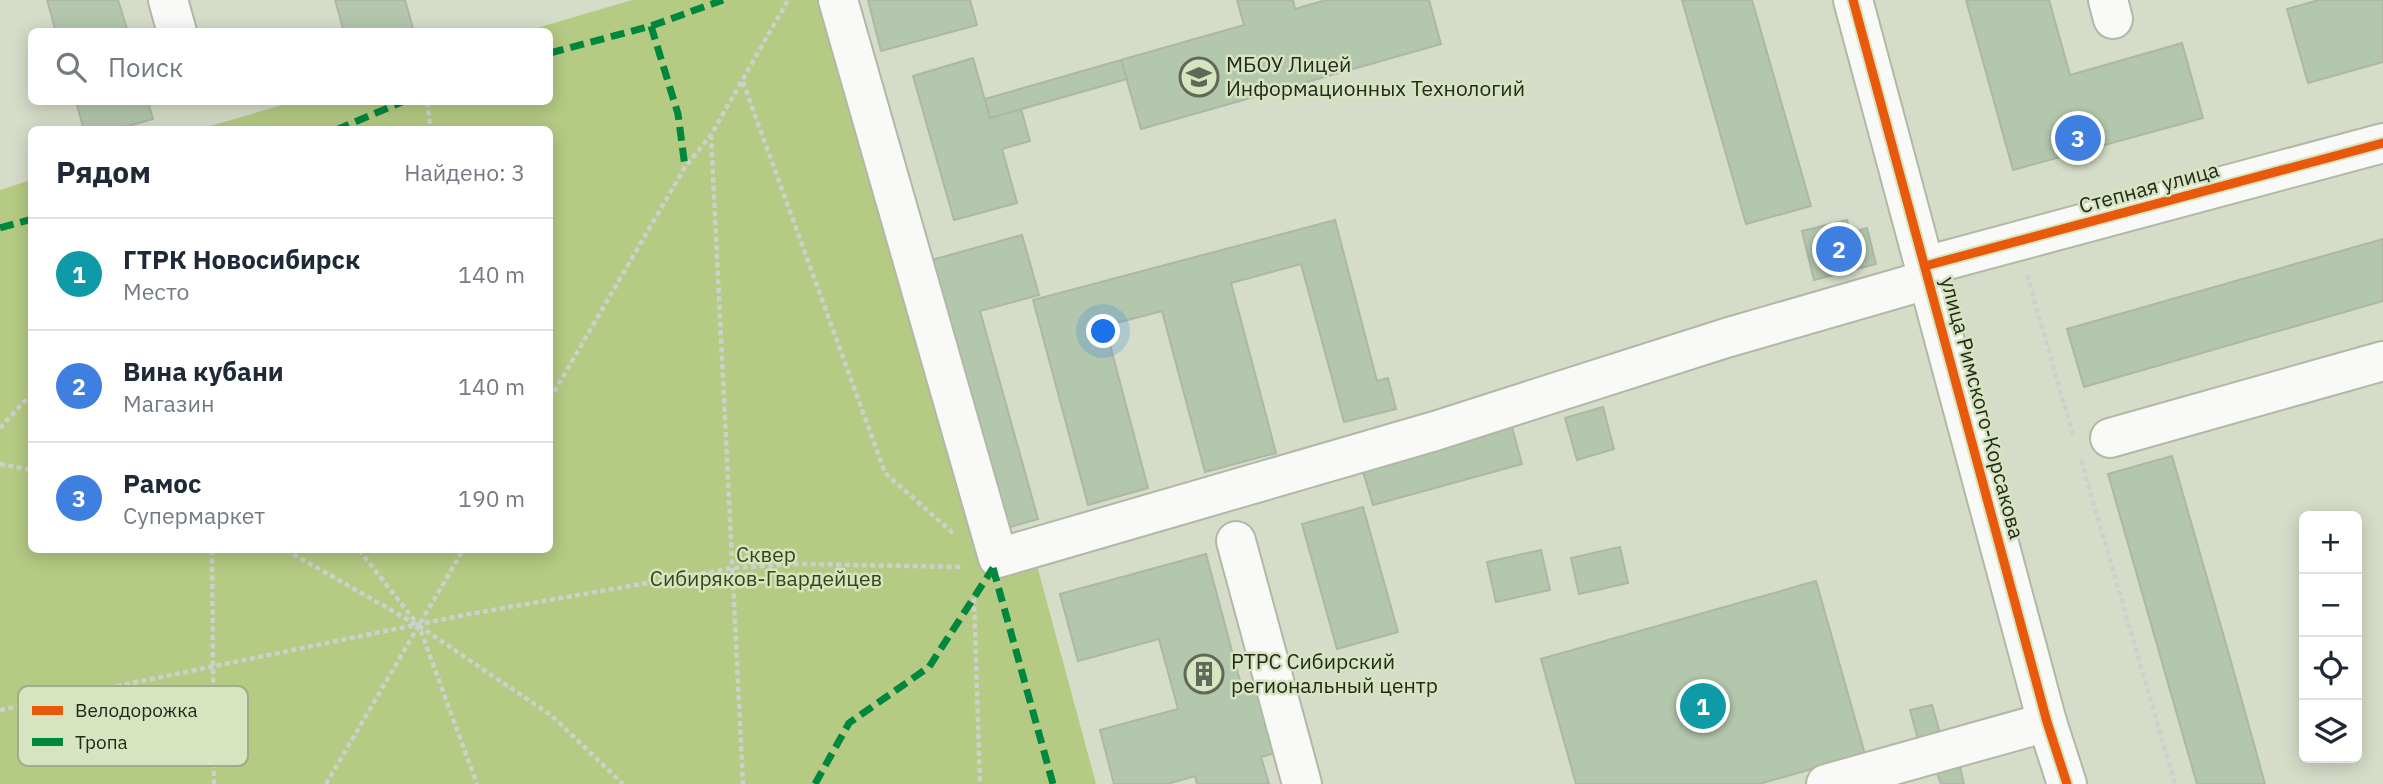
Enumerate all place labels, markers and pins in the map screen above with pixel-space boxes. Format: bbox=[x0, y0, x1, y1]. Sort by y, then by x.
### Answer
place label: МБОУ Лицей Информационных Технологий bbox=[1226, 50, 1525, 102]
school or university icon: МБОУ Лицей Информационных Технологий bbox=[1178, 56, 1220, 98]
pin: 3 bbox=[2055, 112, 2101, 164]
pin: 2 bbox=[1816, 223, 1862, 275]
place label: РТРС Сибирский региональный центр bbox=[1231, 647, 1438, 699]
building icon: РТРС Сибирский региональный центр bbox=[1183, 653, 1225, 695]
pin: 1 bbox=[1680, 680, 1726, 732]

